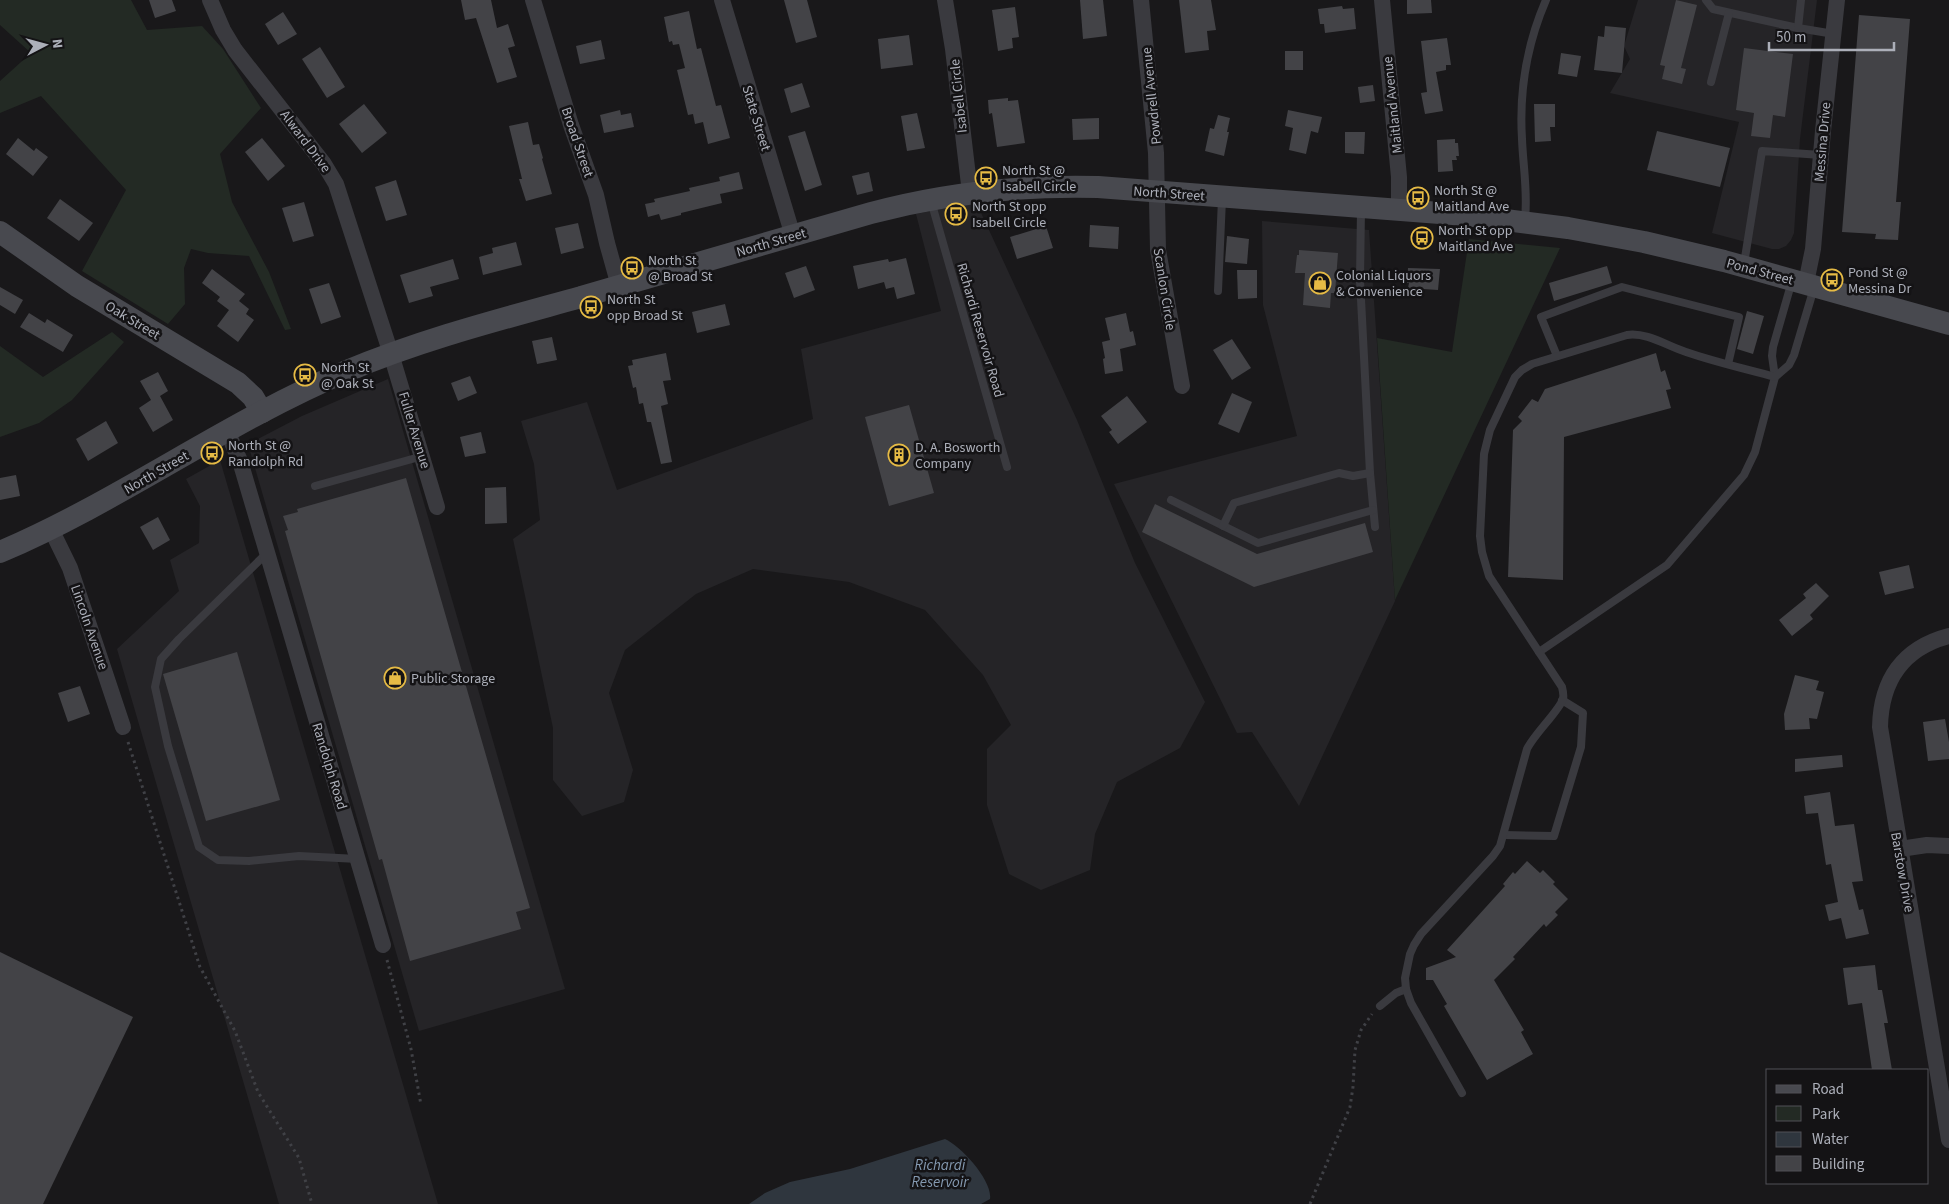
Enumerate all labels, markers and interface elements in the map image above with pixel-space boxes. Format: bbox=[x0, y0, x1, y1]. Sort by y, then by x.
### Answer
north arrow bbox=[20, 20, 70, 70]
scale bar bbox=[1769, 20, 1894, 52]
text: 50 m bbox=[1776, 27, 1806, 48]
text: N bbox=[47, 38, 67, 49]
street label: Powdrell Avenue bbox=[1137, 46, 1167, 146]
street label: Maitland Avenue bbox=[1378, 55, 1408, 154]
street label: Isabell Circle bbox=[945, 58, 973, 134]
street label: State Street bbox=[737, 83, 776, 154]
street label: Messina Drive bbox=[1810, 101, 1836, 183]
street label: Broad Street bbox=[556, 105, 598, 180]
street label: Alward Drive bbox=[275, 106, 335, 177]
place label: North St @ Isabell Circle bbox=[1002, 161, 1076, 197]
bus stop icon: North St @ Isabell Circle bbox=[974, 166, 998, 190]
place label: North St @ Maitland Ave bbox=[1434, 181, 1509, 217]
street label: North Street bbox=[1132, 182, 1206, 206]
bus stop icon: North St @ Maitland Ave bbox=[1406, 186, 1430, 210]
place label: North St opp Isabell Circle bbox=[972, 197, 1047, 233]
bus stop icon: North St opp Isabell Circle bbox=[944, 202, 968, 226]
place label: North St opp Maitland Ave bbox=[1438, 221, 1513, 257]
street label: North Street bbox=[734, 223, 809, 262]
bus stop icon: North St opp Maitland Ave bbox=[1410, 226, 1434, 250]
street label: Scanlon Circle bbox=[1148, 247, 1180, 332]
place label: North St @ Broad St bbox=[648, 251, 713, 287]
street label: Pond Street bbox=[1724, 253, 1796, 291]
bus stop icon: North St @ Broad St bbox=[620, 256, 644, 280]
street label: Richardi Reservoir Road bbox=[951, 261, 1009, 400]
place label: Pond St @ Messina Dr bbox=[1848, 263, 1911, 299]
place label: Colonial Liquors & Convenience bbox=[1336, 266, 1431, 302]
bus stop icon: Pond St @ Messina Dr bbox=[1820, 268, 1844, 292]
shop icon: Colonial Liquors & Convenience bbox=[1308, 271, 1332, 295]
place label: North St opp Broad St bbox=[607, 290, 683, 326]
bus stop icon: North St opp Broad St bbox=[579, 295, 603, 319]
street label: Oak Street bbox=[101, 297, 164, 345]
place label: North St @ Oak St bbox=[321, 358, 374, 394]
bus stop icon: North St @ Oak St bbox=[293, 363, 317, 387]
street label: Fuller Avenue bbox=[393, 389, 435, 471]
place label: North St @ Randolph Rd bbox=[228, 436, 303, 472]
place label: D. A. Bosworth Company bbox=[915, 438, 1000, 474]
bus stop icon: North St @ Randolph Rd bbox=[200, 441, 224, 465]
building icon: D. A. Bosworth Company bbox=[887, 443, 911, 467]
street label: North Street bbox=[120, 446, 193, 499]
street label: Lincoln Avenue bbox=[65, 582, 113, 673]
shop icon: Public Storage bbox=[383, 666, 407, 690]
place label: Public Storage bbox=[411, 669, 495, 689]
street label: Randolph Road bbox=[306, 720, 352, 812]
street label: Barstow Drive bbox=[1885, 831, 1919, 914]
legend bbox=[1766, 1069, 1929, 1184]
text: Road bbox=[1812, 1079, 1844, 1100]
text: Park bbox=[1812, 1104, 1841, 1125]
text: Water bbox=[1812, 1129, 1849, 1150]
text: Building bbox=[1812, 1154, 1865, 1175]
water label: Richardi Reservoir bbox=[912, 1155, 969, 1193]

